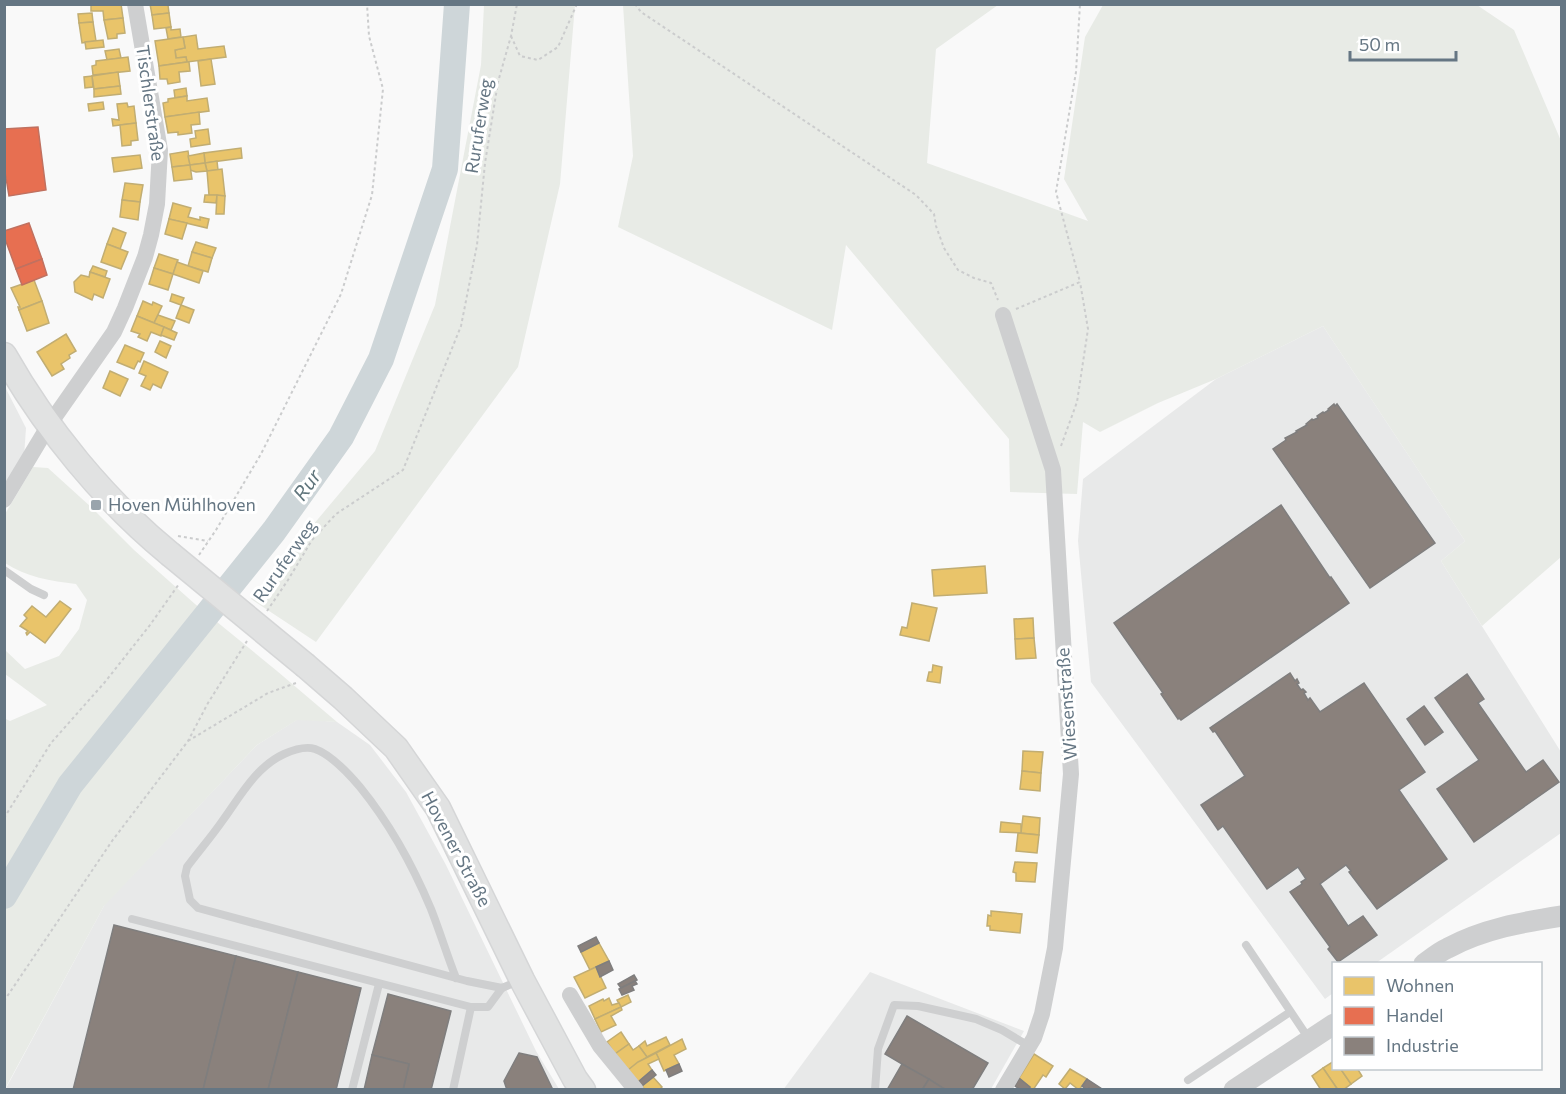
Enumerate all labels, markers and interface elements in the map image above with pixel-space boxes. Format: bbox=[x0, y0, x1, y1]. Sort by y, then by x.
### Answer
scale bar bbox=[1350, 24, 1456, 62]
text: 50 m bbox=[1359, 33, 1400, 55]
street label: Tischlerstraße bbox=[132, 43, 170, 162]
street label: Ruruferweg bbox=[460, 77, 496, 175]
water label: Rur bbox=[287, 463, 326, 505]
place label: Hoven Mühlhoven bbox=[108, 493, 256, 515]
marker: Hoven Mühlhoven bbox=[89, 498, 103, 512]
street label: Ruruferweg bbox=[248, 515, 321, 606]
street label: Wiesenstraße bbox=[1051, 647, 1081, 761]
street label: Hovener Straße bbox=[417, 787, 496, 910]
legend bbox=[1332, 962, 1542, 1070]
text: Wohnen bbox=[1386, 974, 1454, 996]
text: Handel bbox=[1386, 1004, 1444, 1026]
text: Industrie bbox=[1386, 1034, 1459, 1056]

